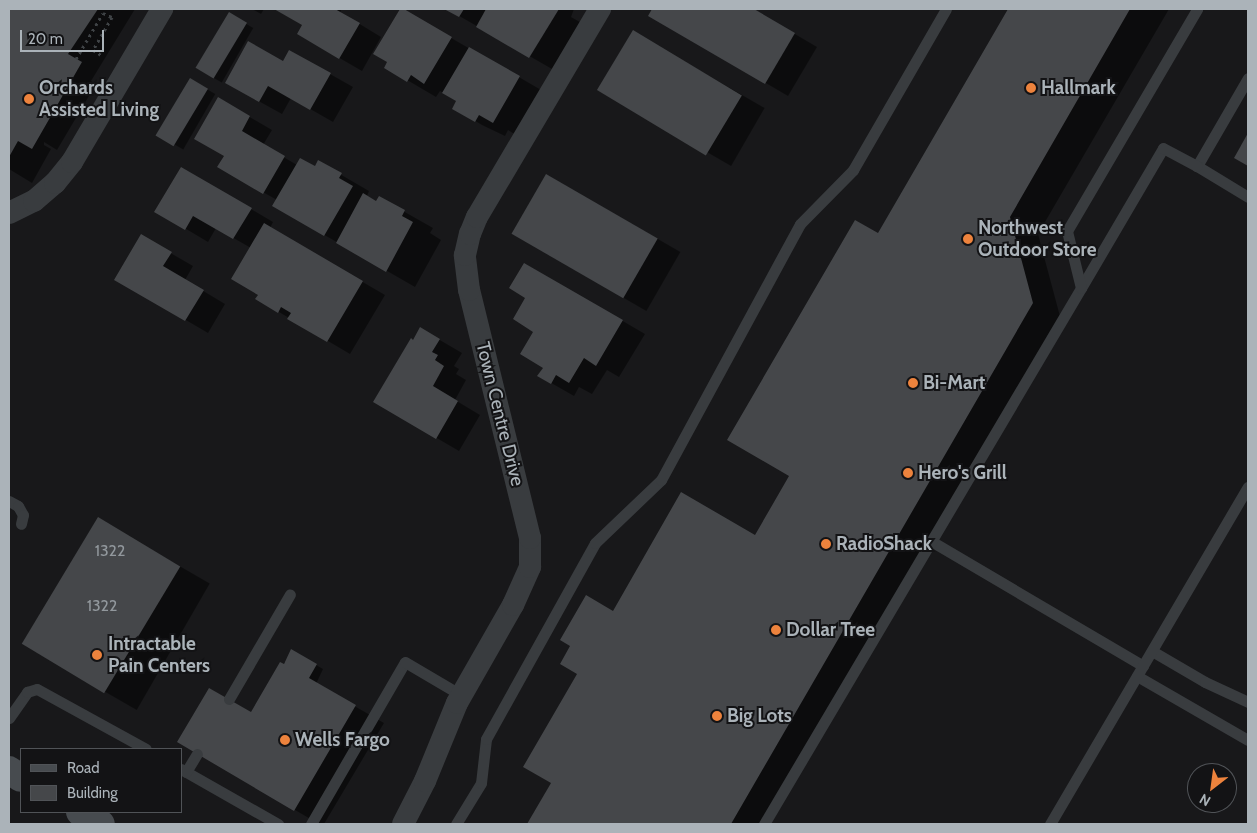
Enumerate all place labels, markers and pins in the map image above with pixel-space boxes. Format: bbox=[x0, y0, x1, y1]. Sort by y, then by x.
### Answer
place label: Orchards Assisted Living bbox=[39, 77, 159, 121]
place label: Hallmark bbox=[1041, 77, 1116, 99]
marker: Hallmark bbox=[1025, 82, 1037, 94]
marker: Orchards Assisted Living bbox=[23, 93, 35, 105]
place label: Northwest Outdoor Store bbox=[978, 217, 1096, 261]
marker: Northwest Outdoor Store bbox=[962, 233, 974, 245]
place label: Bi-Mart bbox=[923, 372, 985, 394]
marker: Bi-Mart bbox=[907, 377, 919, 389]
place label: Hero's Grill bbox=[918, 462, 1007, 484]
marker: Hero's Grill bbox=[902, 467, 914, 479]
place label: RadioShack bbox=[836, 533, 932, 555]
marker: RadioShack bbox=[820, 538, 832, 550]
place label: Dollar Tree bbox=[786, 619, 875, 641]
marker: Dollar Tree bbox=[770, 624, 782, 636]
place label: Intractable Pain Centers bbox=[108, 633, 210, 677]
marker: Intractable Pain Centers bbox=[90, 648, 104, 662]
place label: Big Lots bbox=[727, 705, 792, 727]
marker: Big Lots bbox=[711, 710, 723, 722]
place label: Wells Fargo bbox=[295, 729, 390, 751]
marker: Wells Fargo bbox=[279, 734, 291, 746]

